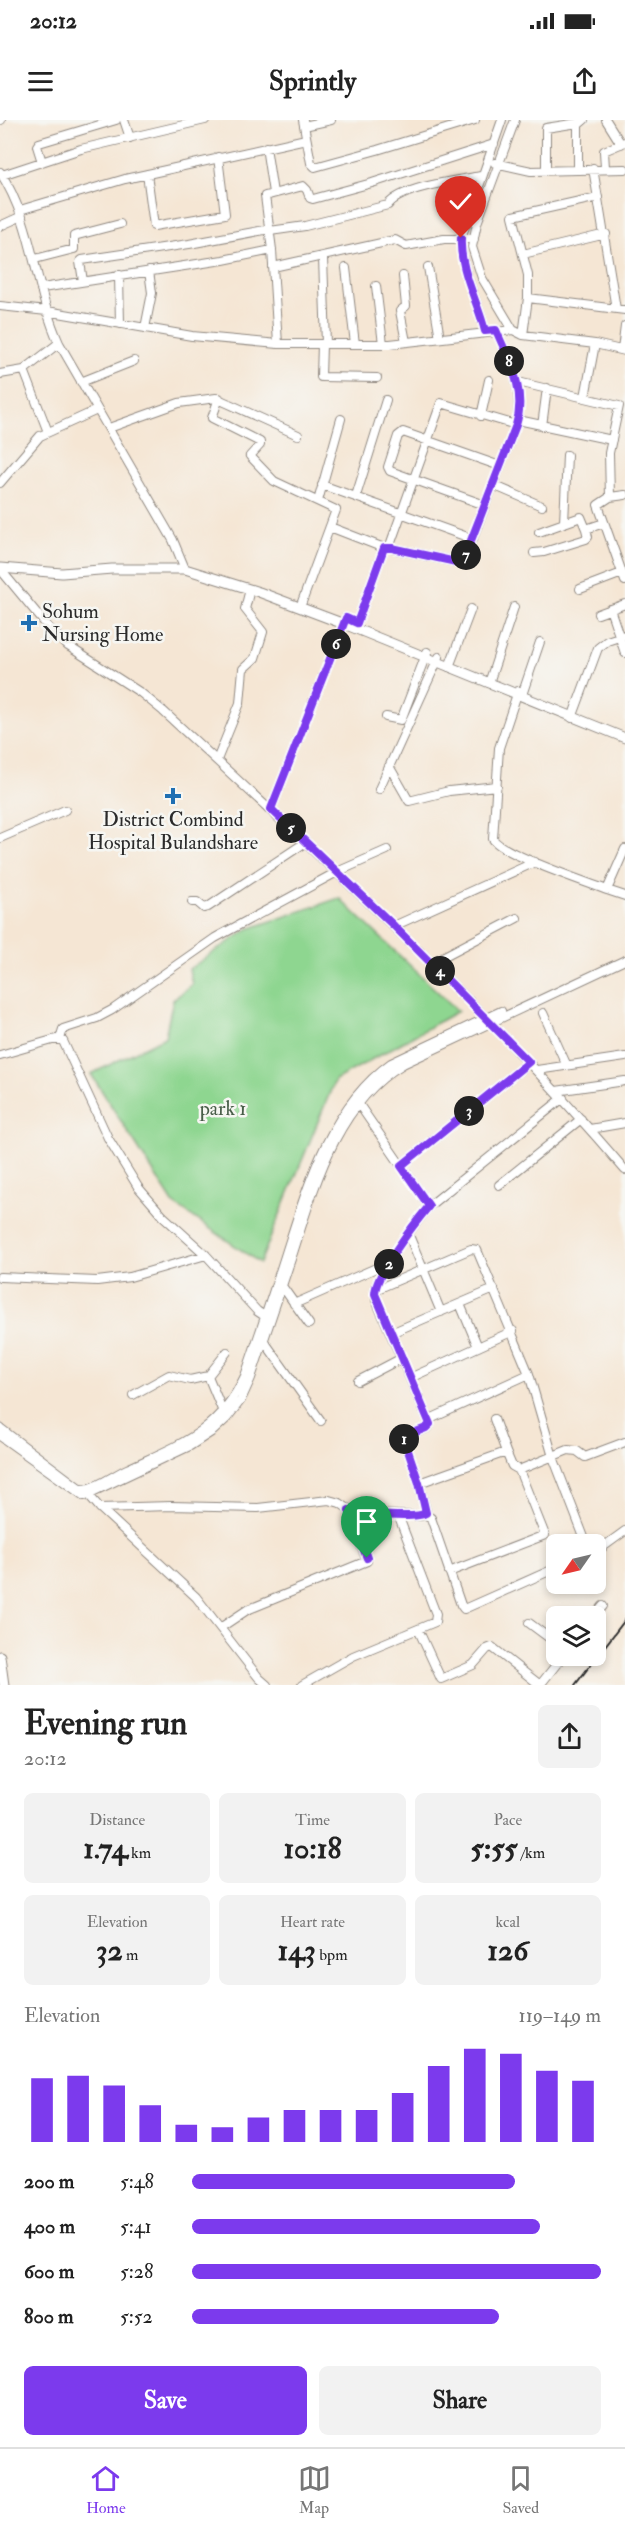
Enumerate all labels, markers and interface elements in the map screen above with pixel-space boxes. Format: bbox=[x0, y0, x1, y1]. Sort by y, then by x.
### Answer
text: 20:12 bbox=[30, 7, 77, 35]
icon: menu bbox=[24, 65, 57, 98]
text: Sprintly bbox=[269, 65, 356, 98]
icon: share bbox=[568, 65, 601, 98]
pin bbox=[435, 176, 486, 238]
icon: check bbox=[444, 185, 477, 218]
pin: 8 bbox=[494, 346, 524, 376]
text: 8 bbox=[505, 351, 513, 371]
pin: 7 bbox=[451, 540, 481, 570]
text: 7 bbox=[462, 545, 470, 565]
place label: Sohum Nursing Home bbox=[42, 599, 163, 647]
marker: Sohum Nursing Home bbox=[20, 614, 38, 632]
pin: 6 bbox=[321, 629, 351, 659]
text: 6 bbox=[332, 634, 340, 654]
marker: District Combind Hospital Bulandshare bbox=[164, 787, 182, 805]
place label: District Combind Hospital Bulandshare bbox=[88, 807, 258, 856]
pin: 5 bbox=[276, 813, 306, 843]
text: 5 bbox=[287, 818, 295, 838]
pin: 4 bbox=[425, 956, 455, 986]
text: 4 bbox=[436, 961, 444, 981]
park label: park 1 bbox=[199, 1096, 246, 1122]
pin: 3 bbox=[454, 1096, 484, 1126]
text: 3 bbox=[466, 1101, 472, 1121]
pin: 2 bbox=[374, 1249, 404, 1279]
text: 2 bbox=[385, 1254, 393, 1274]
pin: 1 bbox=[389, 1424, 419, 1454]
text: 1 bbox=[401, 1429, 407, 1449]
pin bbox=[341, 1496, 392, 1558]
icon: arrive bbox=[350, 1505, 383, 1538]
north arrow bbox=[546, 1534, 606, 1594]
map controls bbox=[546, 1534, 606, 1666]
button: layers bbox=[546, 1606, 606, 1666]
text: Evening run bbox=[24, 1703, 187, 1744]
button: share bbox=[538, 1705, 601, 1768]
text: 20:12 bbox=[24, 1746, 67, 1771]
text: Distance bbox=[89, 1810, 145, 1830]
text: Time bbox=[295, 1810, 330, 1830]
text: Pace bbox=[493, 1810, 522, 1830]
text: 1.74 bbox=[83, 1830, 128, 1867]
text: 10:18 bbox=[283, 1830, 342, 1867]
text: 5:55 bbox=[471, 1830, 518, 1867]
text: km bbox=[128, 1843, 151, 1863]
text: /km bbox=[518, 1843, 545, 1863]
text: Elevation bbox=[87, 1912, 148, 1932]
text: Heart rate bbox=[280, 1912, 345, 1932]
text: kcal bbox=[496, 1912, 520, 1932]
text: 32 bbox=[96, 1932, 123, 1969]
text: 143 bbox=[277, 1932, 316, 1969]
text: 126 bbox=[487, 1932, 528, 1969]
text: m bbox=[123, 1945, 138, 1965]
text: bpm bbox=[316, 1945, 348, 1965]
text: Elevation bbox=[24, 2003, 100, 2028]
text: 119–149 m bbox=[519, 2003, 601, 2028]
text: 200 m bbox=[24, 2169, 74, 2194]
text: 5:48 bbox=[120, 2169, 154, 2194]
text: 400 m bbox=[24, 2214, 75, 2239]
text: 5:41 bbox=[120, 2214, 152, 2239]
text: 600 m bbox=[24, 2259, 74, 2284]
text: 5:28 bbox=[120, 2259, 153, 2284]
text: 800 m bbox=[24, 2304, 74, 2329]
text: 5:52 bbox=[120, 2304, 153, 2329]
button: Save bbox=[24, 2366, 307, 2435]
button: Share bbox=[319, 2366, 601, 2435]
tab: Home bbox=[86, 2462, 126, 2518]
tab: Map bbox=[298, 2462, 331, 2518]
tab: Saved bbox=[502, 2462, 539, 2518]

